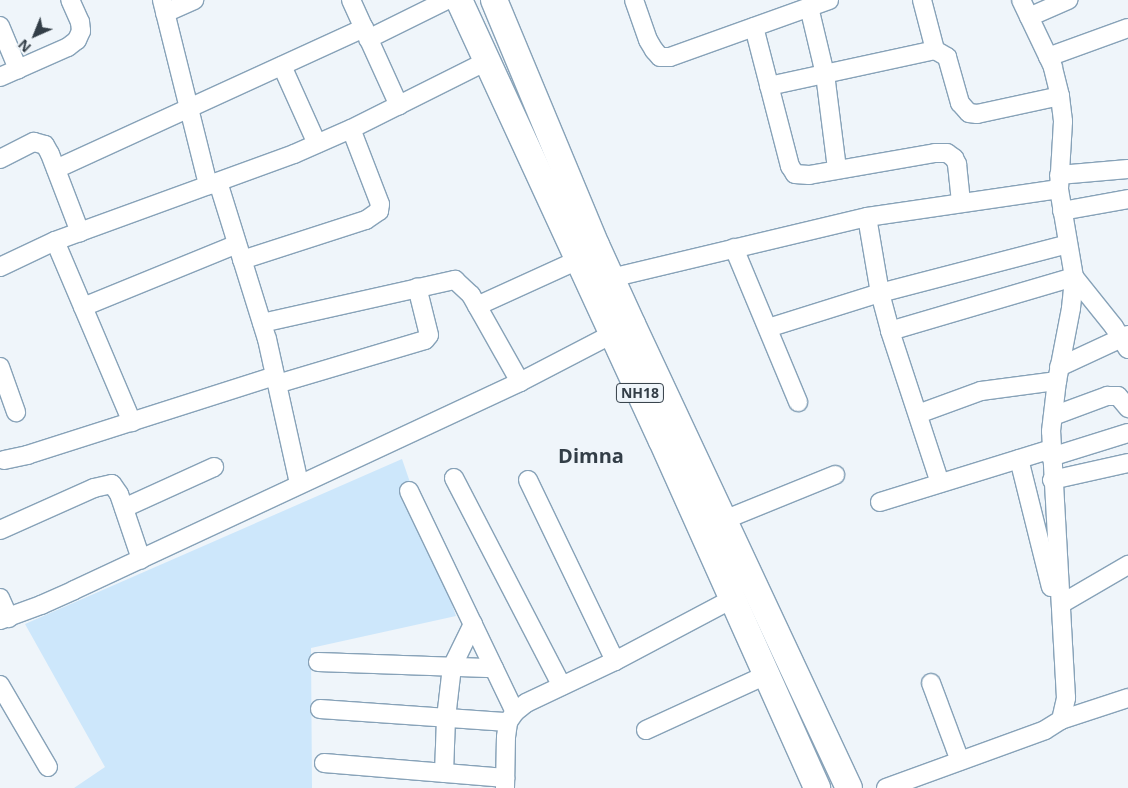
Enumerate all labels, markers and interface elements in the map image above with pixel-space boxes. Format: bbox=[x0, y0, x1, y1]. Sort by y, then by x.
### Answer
north arrow bbox=[10, 10, 60, 60]
text: N bbox=[14, 35, 35, 57]
road number: NH18 bbox=[615, 382, 665, 404]
district label: Dimna bbox=[558, 443, 624, 467]

